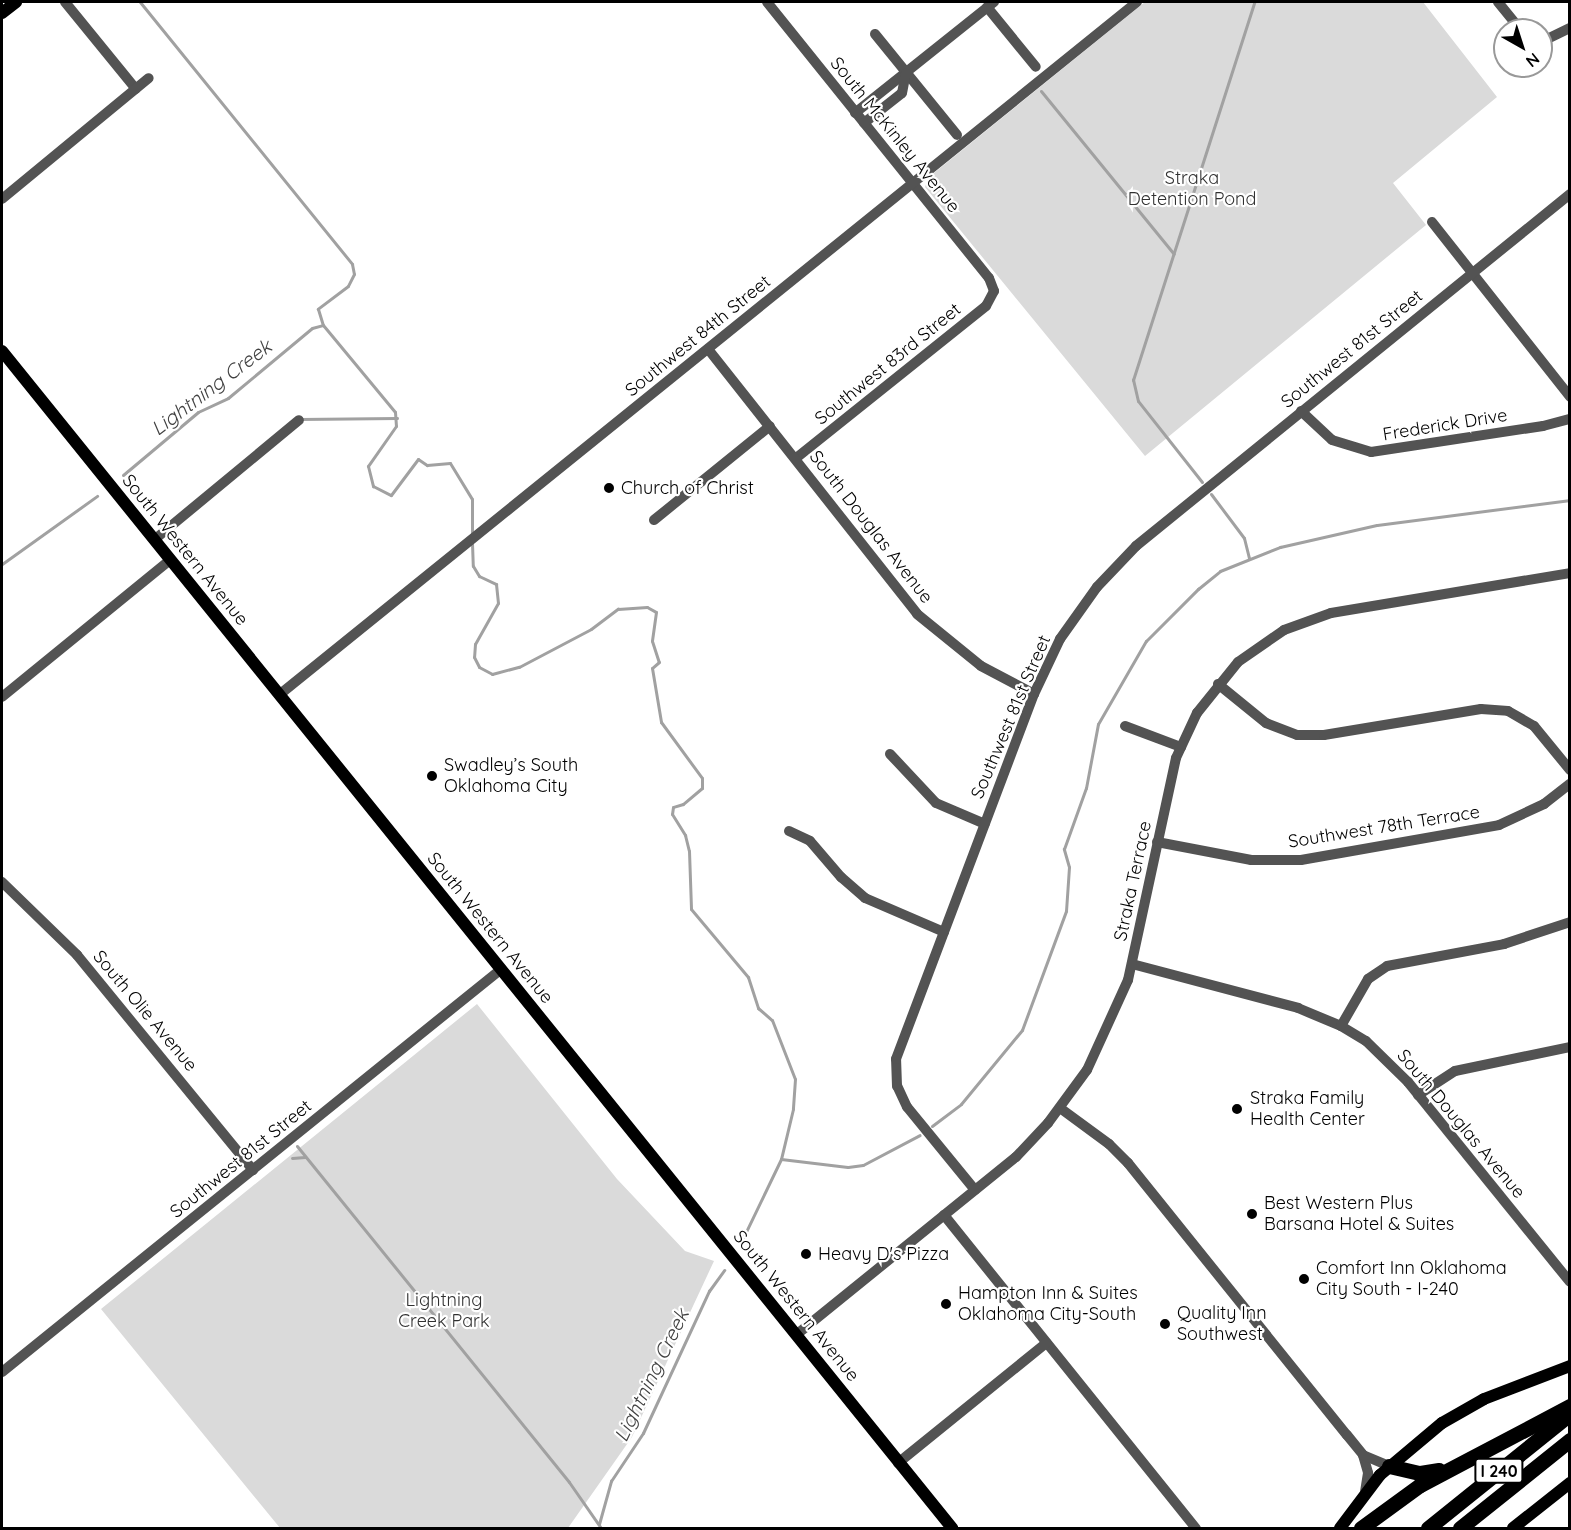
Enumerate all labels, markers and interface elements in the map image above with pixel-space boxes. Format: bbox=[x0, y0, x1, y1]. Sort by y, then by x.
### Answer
north arrow bbox=[1493, 18, 1553, 78]
text: N bbox=[1522, 49, 1544, 72]
street label: South McKinley Avenue bbox=[826, 53, 964, 217]
park label: Straka Detention Pond bbox=[1128, 168, 1256, 210]
street label: Southwest 84th Street bbox=[621, 271, 775, 401]
street label: Southwest 81st Street bbox=[1277, 285, 1427, 413]
street label: Southwest 83rd Street bbox=[811, 299, 965, 429]
water label: Lightning Creek bbox=[146, 334, 276, 440]
street label: Frederick Drive bbox=[1381, 404, 1509, 446]
street label: South Douglas Avenue bbox=[805, 446, 937, 608]
street label: South Western Avenue bbox=[117, 470, 253, 630]
place label: Church of Christ bbox=[621, 477, 754, 499]
marker: Church of Christ bbox=[602, 481, 616, 495]
street label: Southwest 81st Street bbox=[967, 632, 1055, 802]
place label: Swadley’s South Oklahoma City bbox=[444, 755, 578, 798]
marker: Swadley’s South Oklahoma City bbox=[425, 769, 439, 783]
street label: Southwest 78th Terrace bbox=[1287, 801, 1481, 853]
street label: Straka Terrace bbox=[1110, 819, 1156, 943]
street label: South Western Avenue bbox=[422, 848, 558, 1008]
street label: South Olie Avenue bbox=[88, 946, 202, 1076]
street label: South Douglas Avenue bbox=[1392, 1045, 1530, 1203]
place label: Straka Family Health Center bbox=[1250, 1088, 1365, 1130]
street label: Southwest 81st Street bbox=[166, 1095, 316, 1223]
marker: Straka Family Health Center bbox=[1228, 1100, 1246, 1118]
place label: Best Western Plus Barsana Hotel & Suites bbox=[1264, 1193, 1454, 1236]
marker: Best Western Plus Barsana Hotel & Suites bbox=[1245, 1207, 1259, 1221]
street label: South Western Avenue bbox=[728, 1226, 864, 1386]
place label: Heavy D's Pizza bbox=[818, 1243, 949, 1265]
marker: Heavy D's Pizza bbox=[799, 1247, 813, 1261]
place label: Comfort Inn Oklahoma City South - I-240 bbox=[1316, 1258, 1507, 1300]
marker: Comfort Inn Oklahoma City South - I-240 bbox=[1297, 1272, 1311, 1286]
place label: Hampton Inn & Suites Oklahoma City-South bbox=[958, 1283, 1138, 1326]
park label: Lightning Creek Park bbox=[398, 1290, 490, 1332]
marker: Hampton Inn & Suites Oklahoma City-South bbox=[939, 1297, 953, 1311]
place label: Quality Inn Southwest bbox=[1177, 1303, 1267, 1346]
water label: Lightning Creek bbox=[609, 1305, 693, 1445]
marker: Quality Inn Southwest bbox=[1158, 1317, 1172, 1331]
road number: I 240 bbox=[1474, 1458, 1524, 1484]

